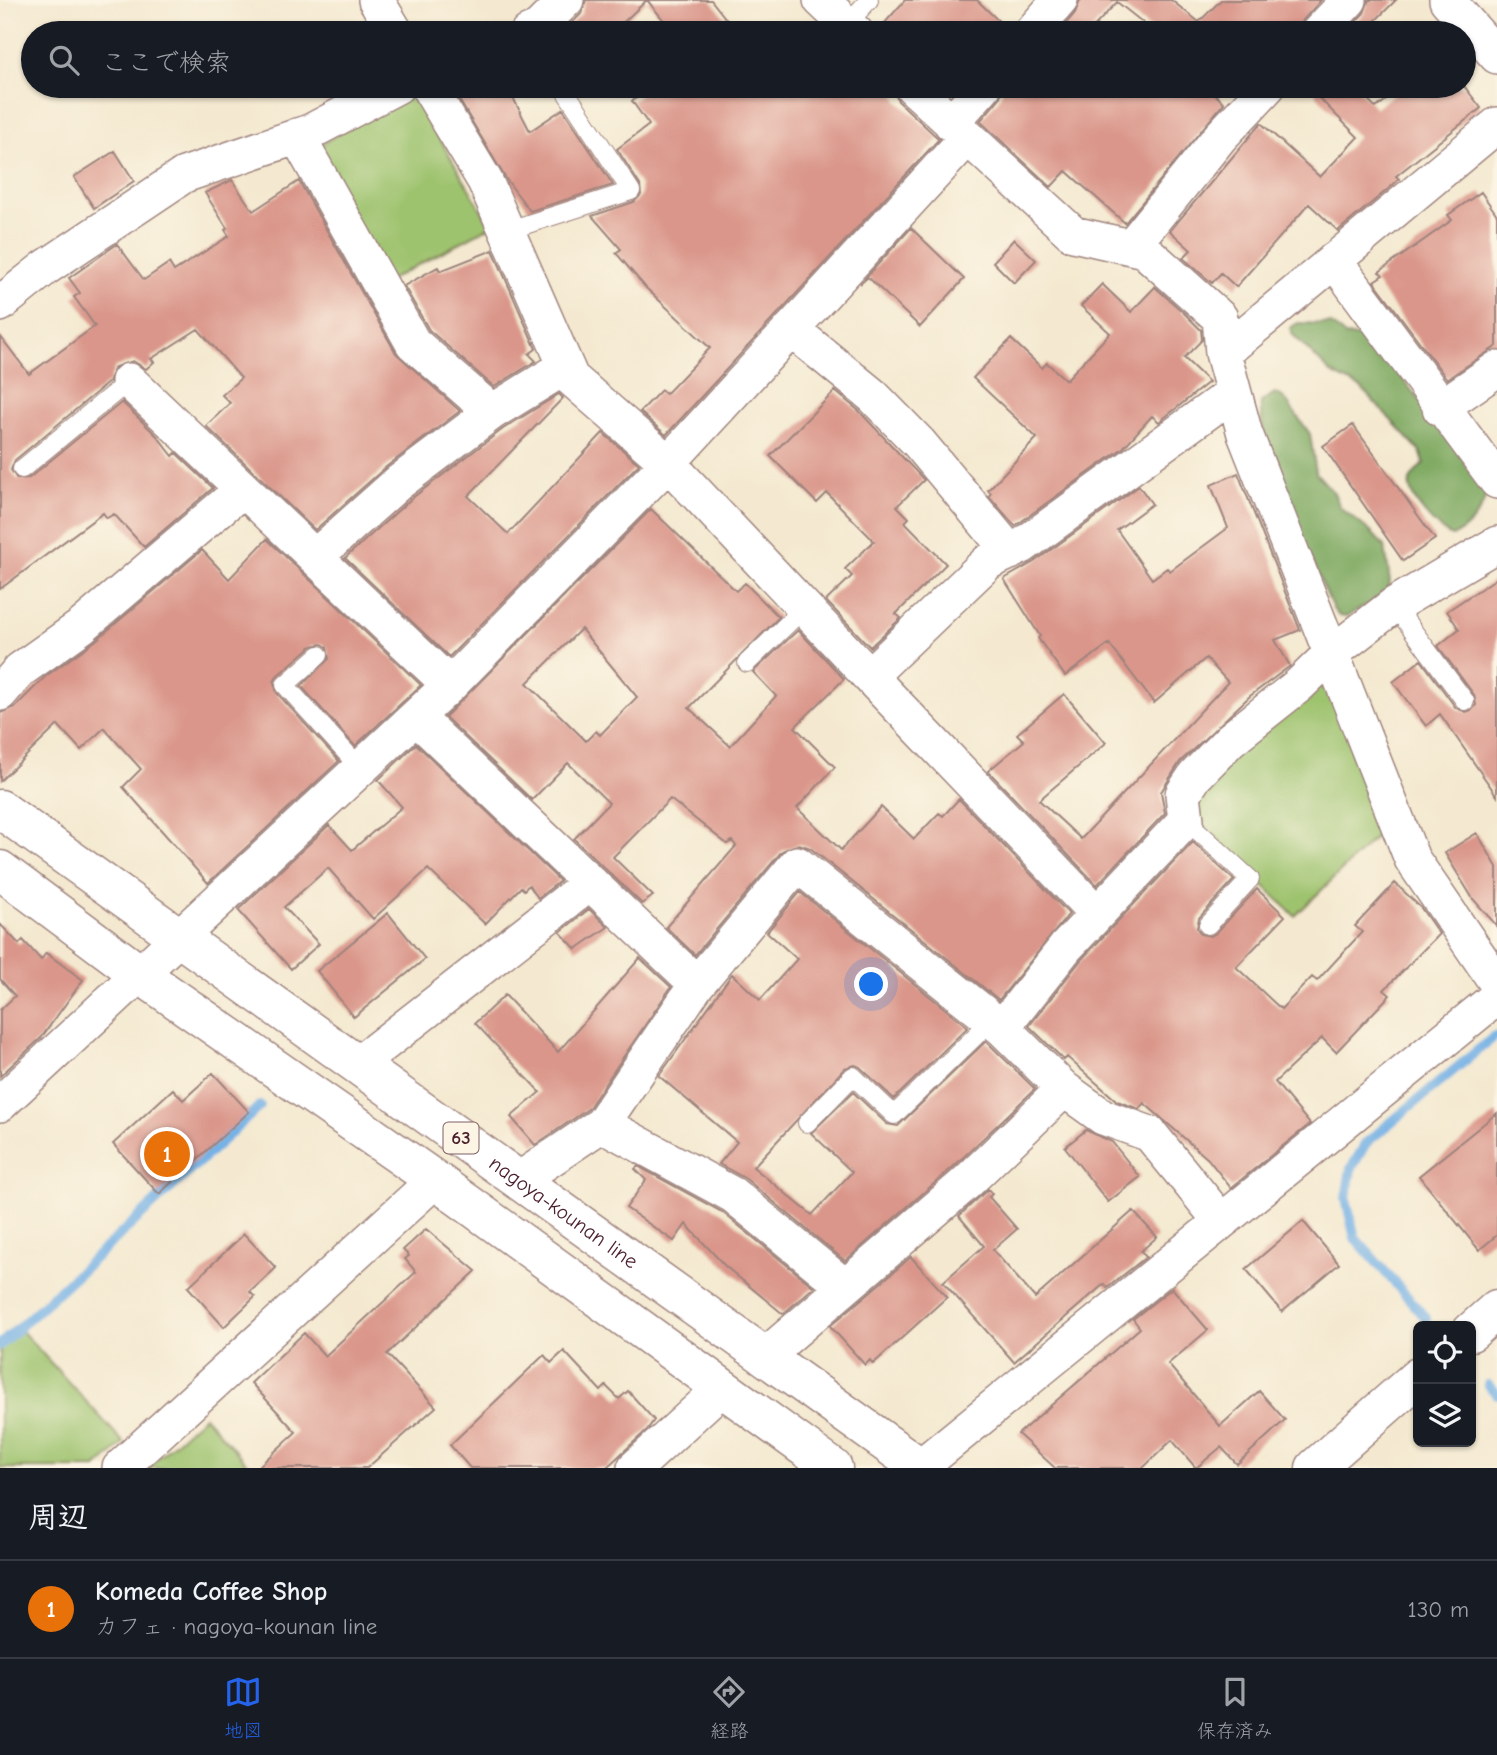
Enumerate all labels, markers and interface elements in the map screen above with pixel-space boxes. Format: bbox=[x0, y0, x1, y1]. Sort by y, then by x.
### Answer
search box bbox=[21, 21, 1476, 98]
icon: search bbox=[45, 41, 83, 79]
text: ここで検索 bbox=[101, 48, 231, 78]
your location bbox=[854, 967, 888, 1001]
road number: 63 bbox=[444, 1122, 478, 1154]
pin: 1 bbox=[144, 1128, 190, 1180]
street label: nagoya-kounan line bbox=[485, 1151, 643, 1274]
map controls bbox=[1413, 1321, 1476, 1447]
button: locate bbox=[1413, 1321, 1476, 1384]
button: layers bbox=[1413, 1384, 1476, 1447]
text: 周辺 bbox=[28, 1500, 88, 1535]
text: Komeda Coffee Shop bbox=[95, 1577, 327, 1607]
text: 1 bbox=[46, 1596, 56, 1623]
text: 130 m bbox=[1408, 1596, 1469, 1623]
text: カフェ · nagoya-kounan line bbox=[95, 1613, 377, 1640]
tab: 地図 bbox=[224, 1673, 262, 1742]
tab: 経路 bbox=[710, 1673, 749, 1742]
tab: 保存済み bbox=[1197, 1673, 1273, 1742]

